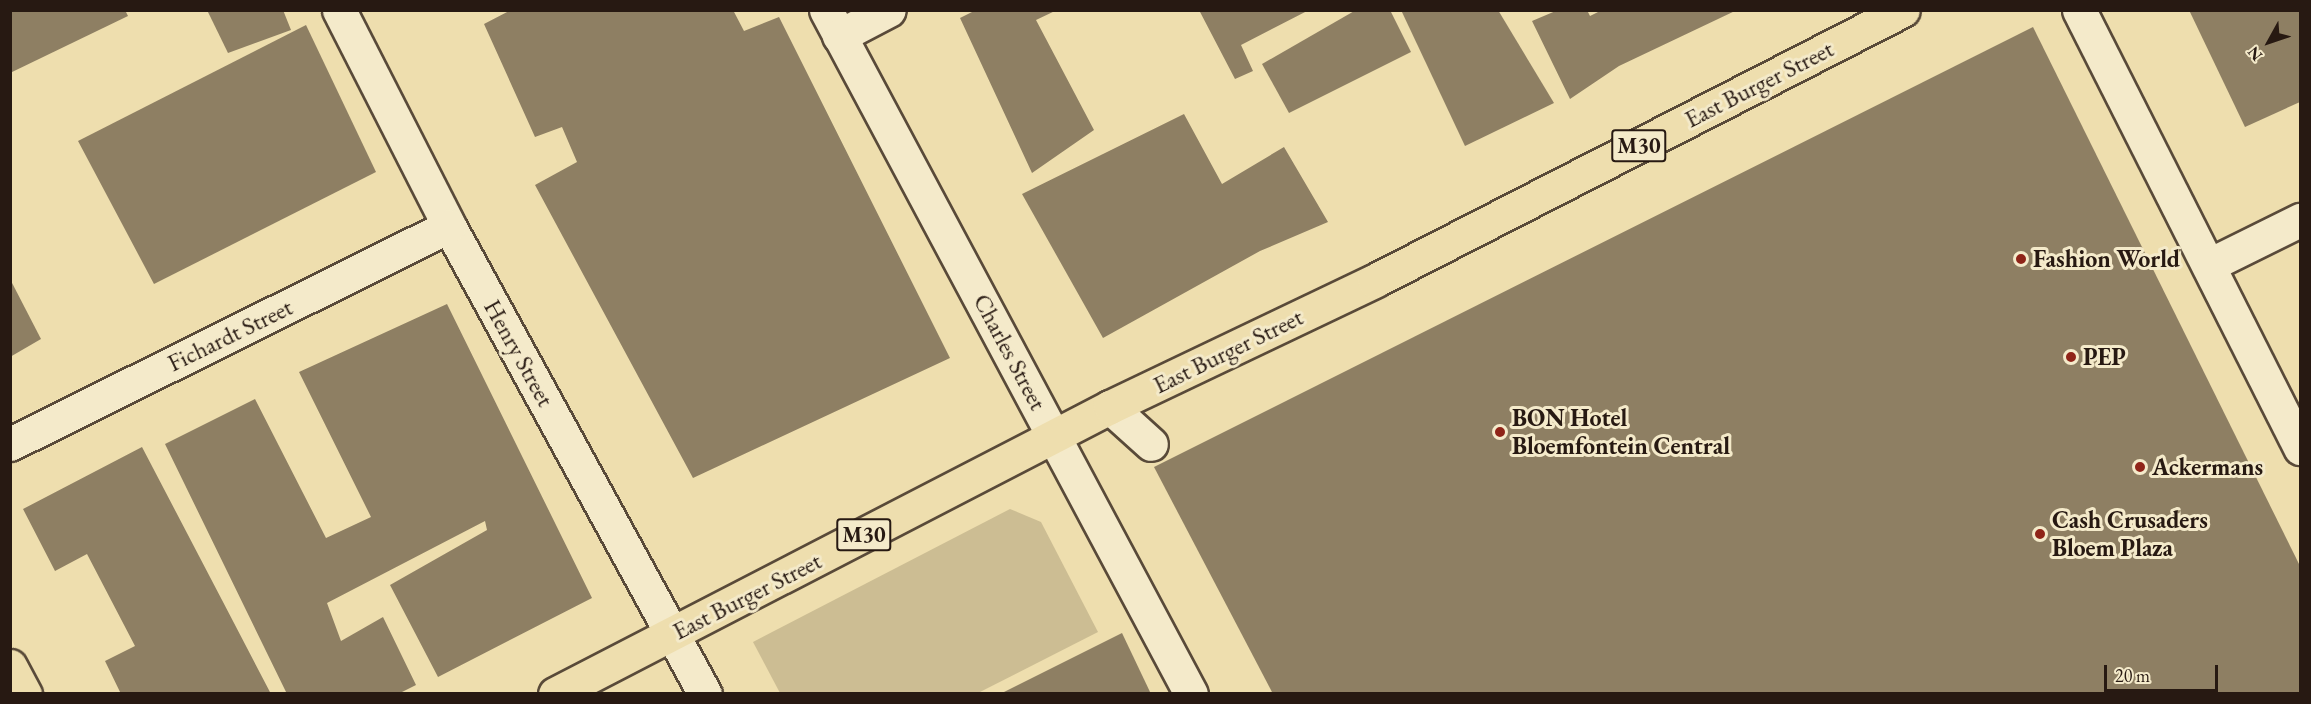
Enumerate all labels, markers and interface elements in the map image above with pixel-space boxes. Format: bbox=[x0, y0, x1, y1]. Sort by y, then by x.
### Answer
north arrow bbox=[2239, 12, 2299, 72]
street label: East Burger Street bbox=[1680, 34, 1838, 134]
text: N bbox=[2243, 42, 2267, 66]
road number: M30 bbox=[1610, 127, 1668, 165]
place label: Fashion World bbox=[2033, 245, 2180, 273]
marker: Fashion World bbox=[2014, 252, 2028, 266]
street label: Charles Street bbox=[967, 289, 1053, 415]
street label: Fichardt Street bbox=[163, 292, 297, 378]
street label: Henry Street bbox=[478, 295, 560, 411]
street label: East Burger Street bbox=[1149, 302, 1307, 400]
place label: PEP bbox=[2083, 343, 2126, 371]
marker: PEP bbox=[2064, 350, 2078, 364]
place label: BON Hotel Bloemfontein Central bbox=[1512, 404, 1730, 460]
marker: BON Hotel Bloemfontein Central bbox=[1493, 425, 1507, 439]
place label: Ackermans bbox=[2152, 453, 2263, 481]
marker: Ackermans bbox=[2133, 460, 2147, 474]
place label: Cash Crusaders Bloem Plaza bbox=[2052, 506, 2208, 562]
road number: M30 bbox=[836, 516, 892, 554]
marker: Cash Crusaders Bloem Plaza bbox=[2033, 527, 2047, 541]
street label: East Burger Street bbox=[668, 546, 826, 646]
scale bar bbox=[2107, 653, 2221, 691]
text: 20 m bbox=[2115, 664, 2150, 687]

